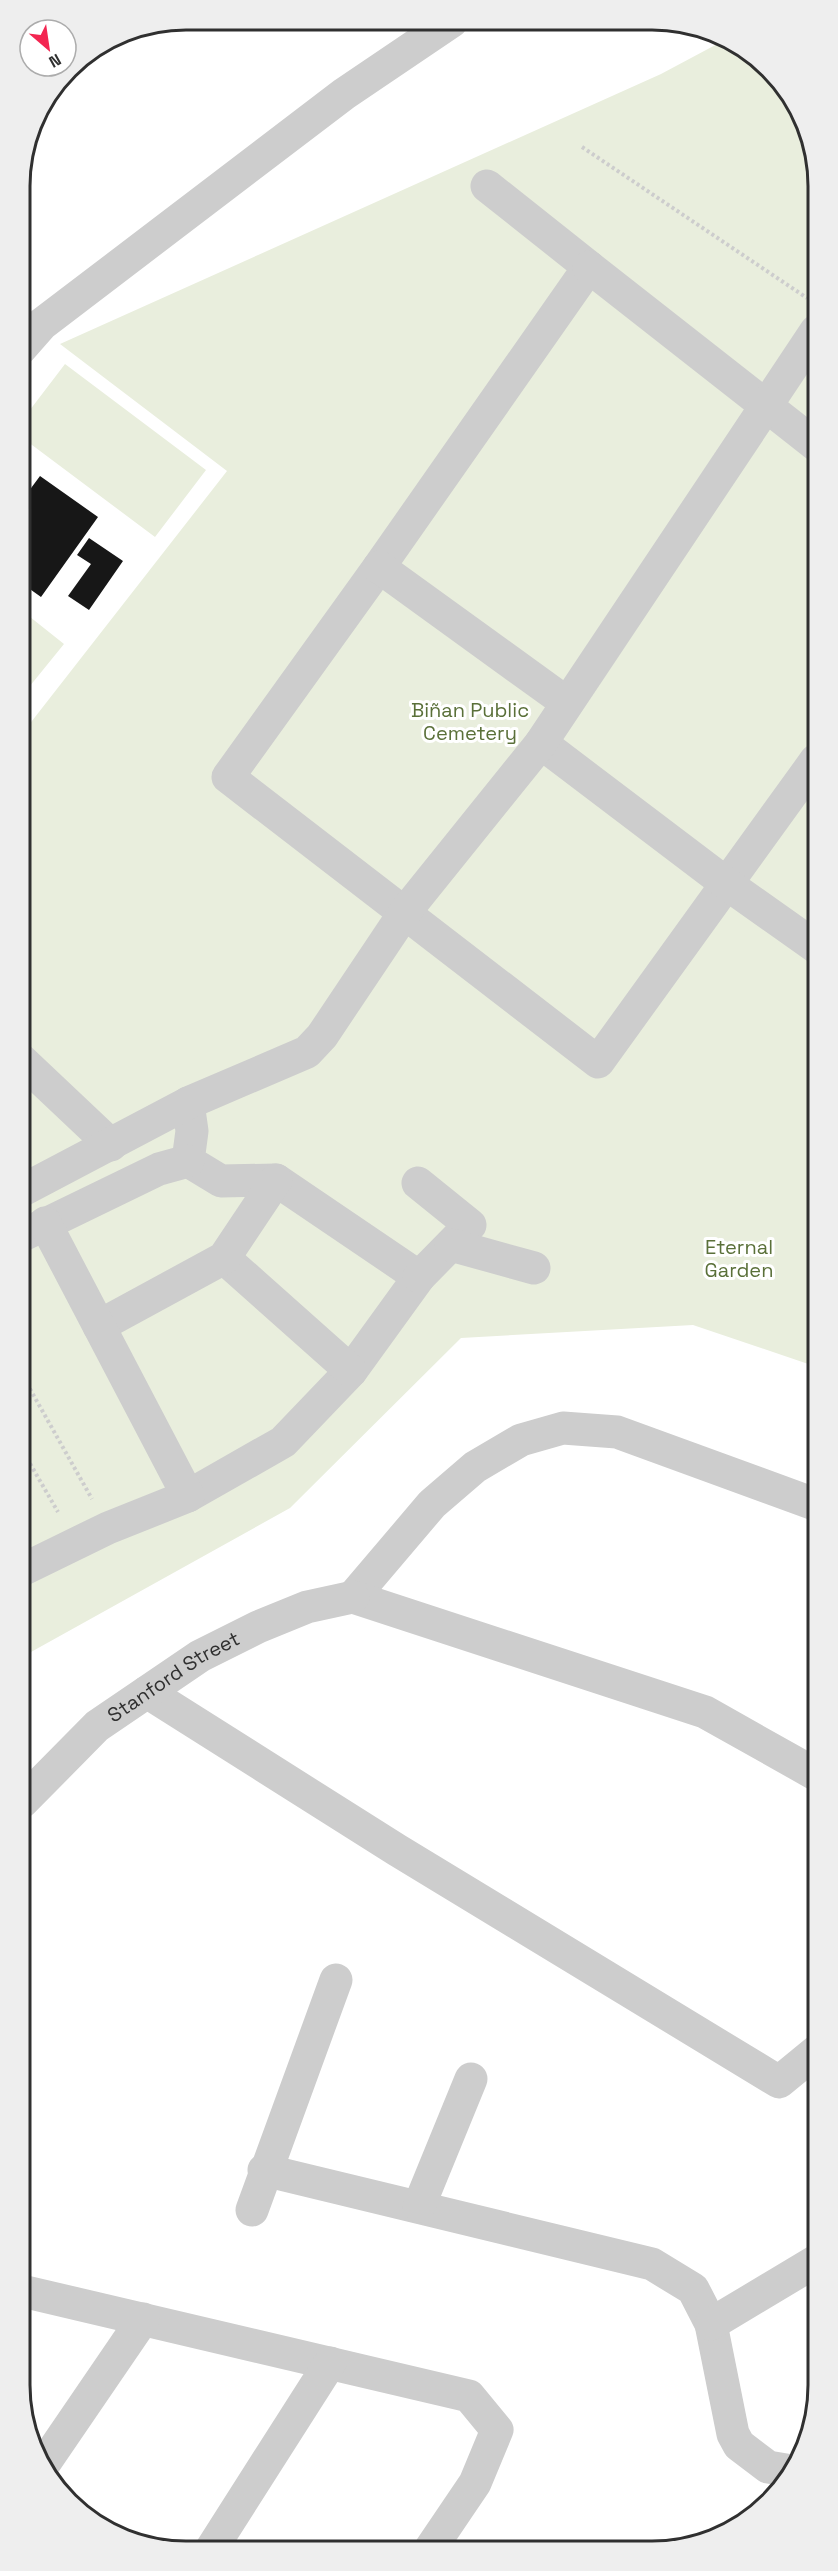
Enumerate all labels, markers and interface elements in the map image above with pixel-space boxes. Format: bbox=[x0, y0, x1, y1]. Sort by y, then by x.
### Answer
north arrow bbox=[18, 18, 78, 78]
text: N bbox=[45, 49, 65, 72]
park label: Biñan Public Cemetery bbox=[411, 697, 529, 746]
park label: Eternal Garden bbox=[705, 1234, 773, 1283]
street label: Stanford Street bbox=[102, 1625, 244, 1728]

